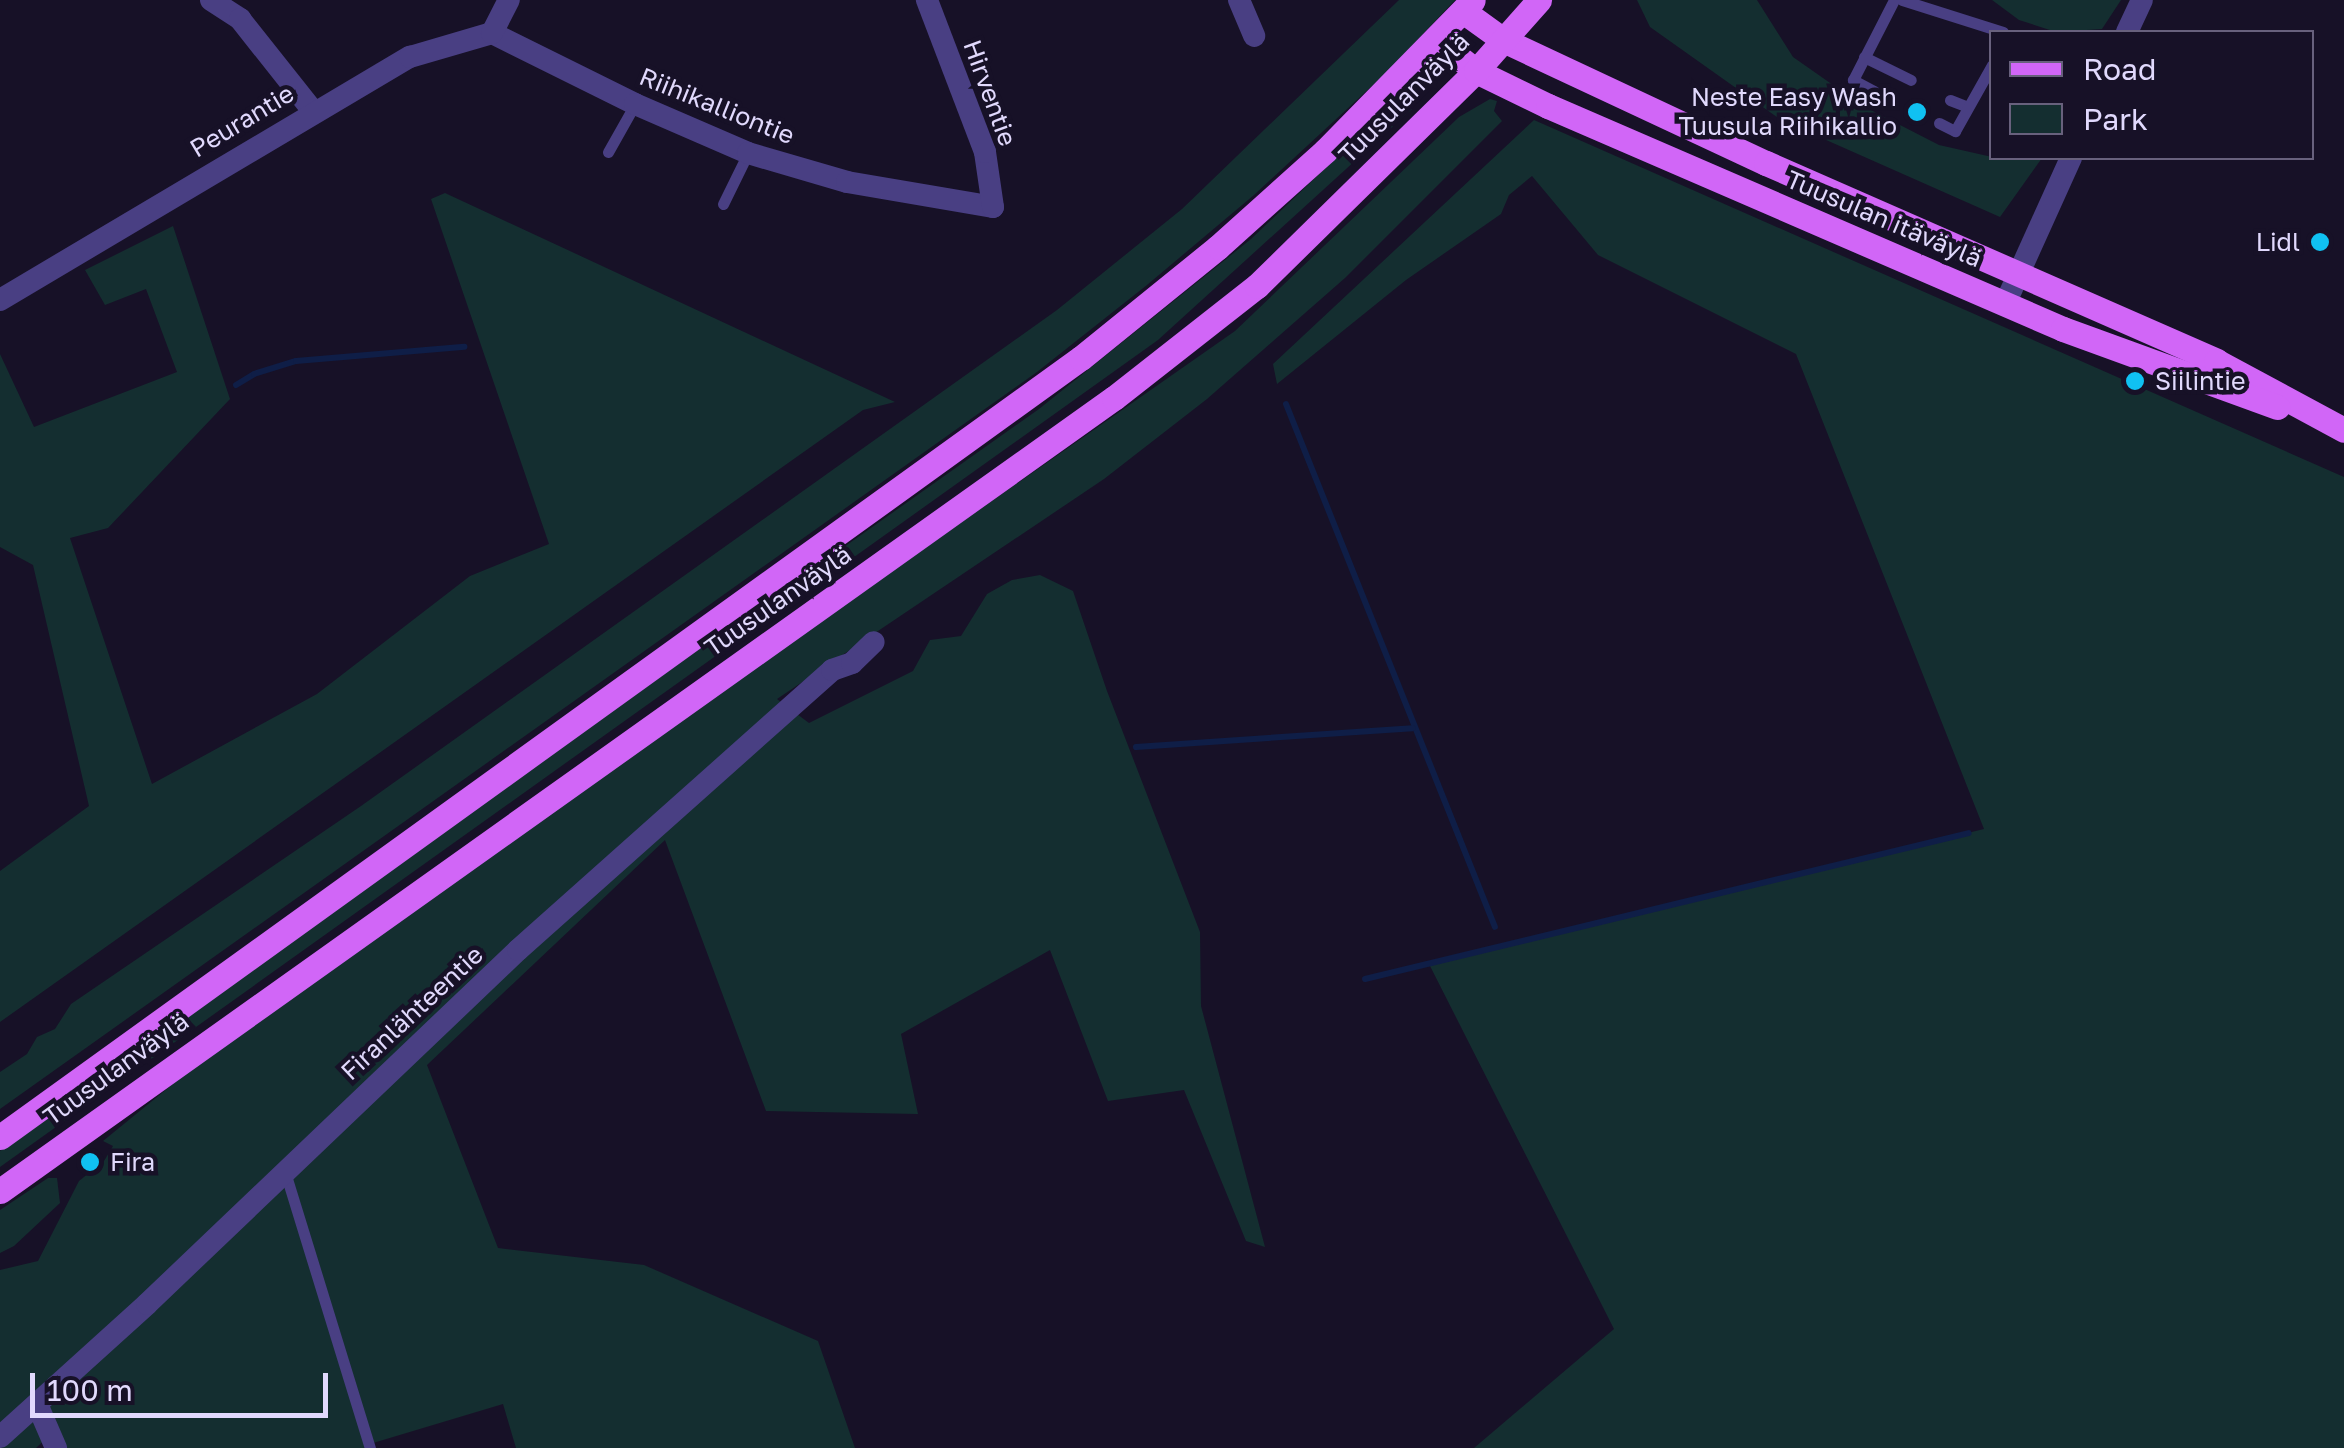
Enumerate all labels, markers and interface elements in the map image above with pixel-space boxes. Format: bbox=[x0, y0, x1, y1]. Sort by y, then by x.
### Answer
street label: Tuusulanväylä bbox=[1333, 27, 1475, 169]
legend bbox=[1989, 30, 2314, 160]
street label: Hirventie bbox=[957, 36, 1023, 150]
text: Road bbox=[2083, 51, 2157, 87]
street label: Riihikalliontie bbox=[635, 61, 799, 151]
street label: Peurantie bbox=[185, 78, 299, 164]
place label: Neste Easy Wash Tuusula Riihikallio bbox=[1679, 83, 1897, 142]
marker: Neste Easy Wash Tuusula Riihikallio bbox=[1906, 101, 1928, 123]
text: Park bbox=[2083, 101, 2148, 137]
street label: Tuusulan itäväylä bbox=[1782, 164, 1986, 274]
place label: Lidl bbox=[2256, 227, 2300, 257]
marker: Lidl bbox=[2309, 231, 2331, 253]
place label: Siilintie bbox=[2155, 366, 2245, 396]
marker: Siilintie bbox=[2124, 370, 2146, 392]
street label: Tuusulanväylä bbox=[699, 539, 857, 663]
street label: Firanlähteentie bbox=[335, 940, 489, 1086]
street label: Tuusulanväylä bbox=[38, 1006, 194, 1132]
place label: Fira bbox=[110, 1147, 155, 1177]
marker: Fira bbox=[79, 1151, 101, 1173]
scale bar bbox=[35, 1353, 332, 1415]
text: 100 m bbox=[47, 1372, 133, 1408]

